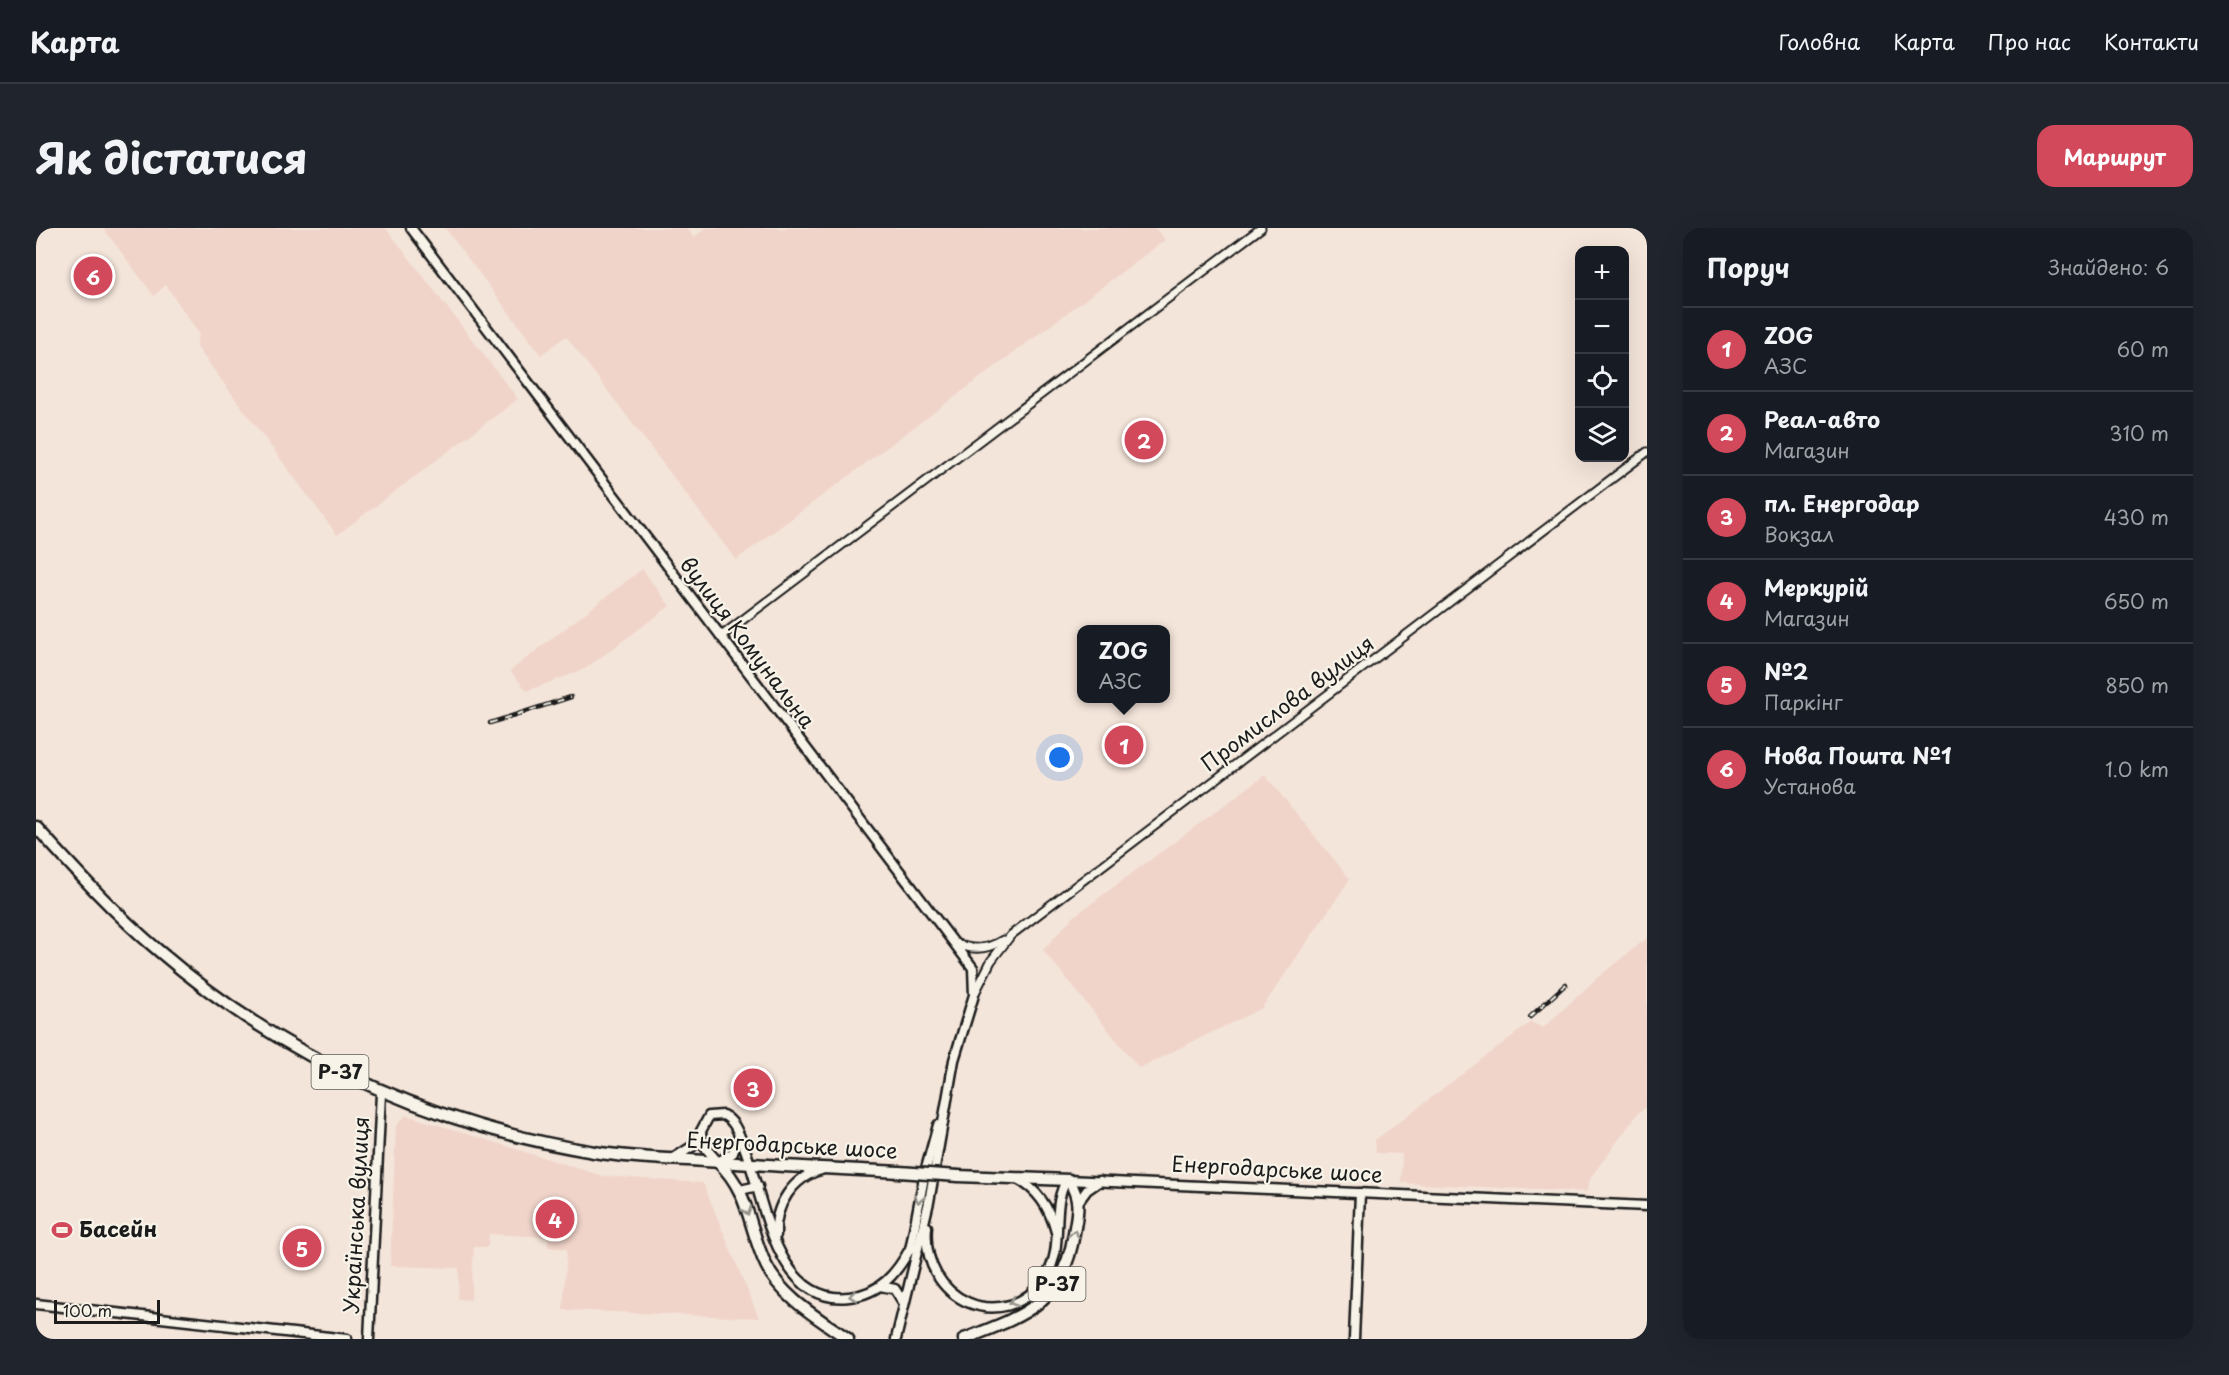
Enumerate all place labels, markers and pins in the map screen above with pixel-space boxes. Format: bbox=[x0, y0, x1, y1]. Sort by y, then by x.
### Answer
pin: 6 bbox=[74, 254, 112, 298]
pin: 2 bbox=[1124, 418, 1164, 462]
pin: 1 bbox=[1104, 722, 1144, 768]
pin: 3 bbox=[734, 1066, 772, 1110]
pin: 4 bbox=[536, 1196, 574, 1242]
place label: Басейн bbox=[79, 1212, 157, 1244]
sports icon: Басейн bbox=[50, 1218, 74, 1242]
pin: 5 bbox=[282, 1226, 322, 1270]

